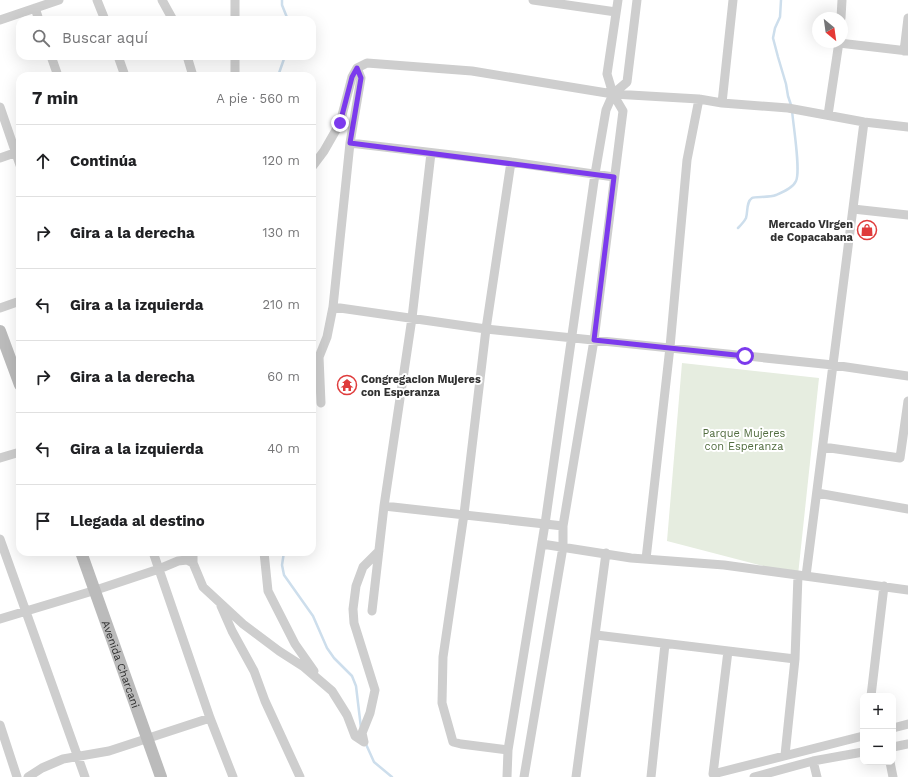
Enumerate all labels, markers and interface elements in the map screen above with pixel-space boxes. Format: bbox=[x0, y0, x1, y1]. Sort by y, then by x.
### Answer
north arrow bbox=[812, 12, 848, 48]
search box bbox=[16, 16, 316, 60]
icon: search bbox=[30, 27, 52, 49]
text: Buscar aquí bbox=[62, 29, 148, 47]
text: 7 min bbox=[32, 88, 78, 108]
text: A pie · 560 m bbox=[216, 91, 300, 106]
route end bbox=[331, 114, 349, 132]
icon: ahead bbox=[32, 150, 54, 172]
text: Continúa bbox=[70, 152, 137, 170]
text: 120 m bbox=[262, 153, 300, 168]
place label: Mercado Virgen de Copacabana bbox=[768, 218, 854, 244]
shop icon: Mercado Virgen de Copacabana bbox=[856, 219, 878, 241]
icon: right bbox=[32, 222, 54, 244]
text: Gira a la derecha bbox=[70, 224, 195, 242]
text: 130 m bbox=[262, 225, 300, 240]
icon: left bbox=[32, 294, 54, 316]
text: Gira a la izquierda bbox=[70, 296, 203, 314]
text: 210 m bbox=[262, 297, 300, 312]
route start bbox=[736, 347, 754, 365]
icon: right bbox=[32, 366, 54, 388]
text: Gira a la derecha bbox=[70, 368, 195, 386]
text: 60 m bbox=[267, 369, 300, 384]
place label: Congregacion Mujeres con Esperanza bbox=[361, 373, 481, 399]
temple icon: Congregacion Mujeres con Esperanza bbox=[336, 374, 358, 396]
park label: Parque Mujeres con Esperanza bbox=[703, 427, 786, 453]
icon: left bbox=[32, 438, 54, 460]
text: Gira a la izquierda bbox=[70, 440, 203, 458]
text: 40 m bbox=[267, 441, 300, 456]
icon: arrive bbox=[32, 510, 54, 532]
text: Llegada al destino bbox=[70, 512, 205, 530]
street label: Avenida Charcani bbox=[99, 618, 143, 710]
map controls bbox=[860, 693, 896, 765]
button: + bbox=[860, 693, 896, 729]
button: − bbox=[860, 729, 896, 765]

